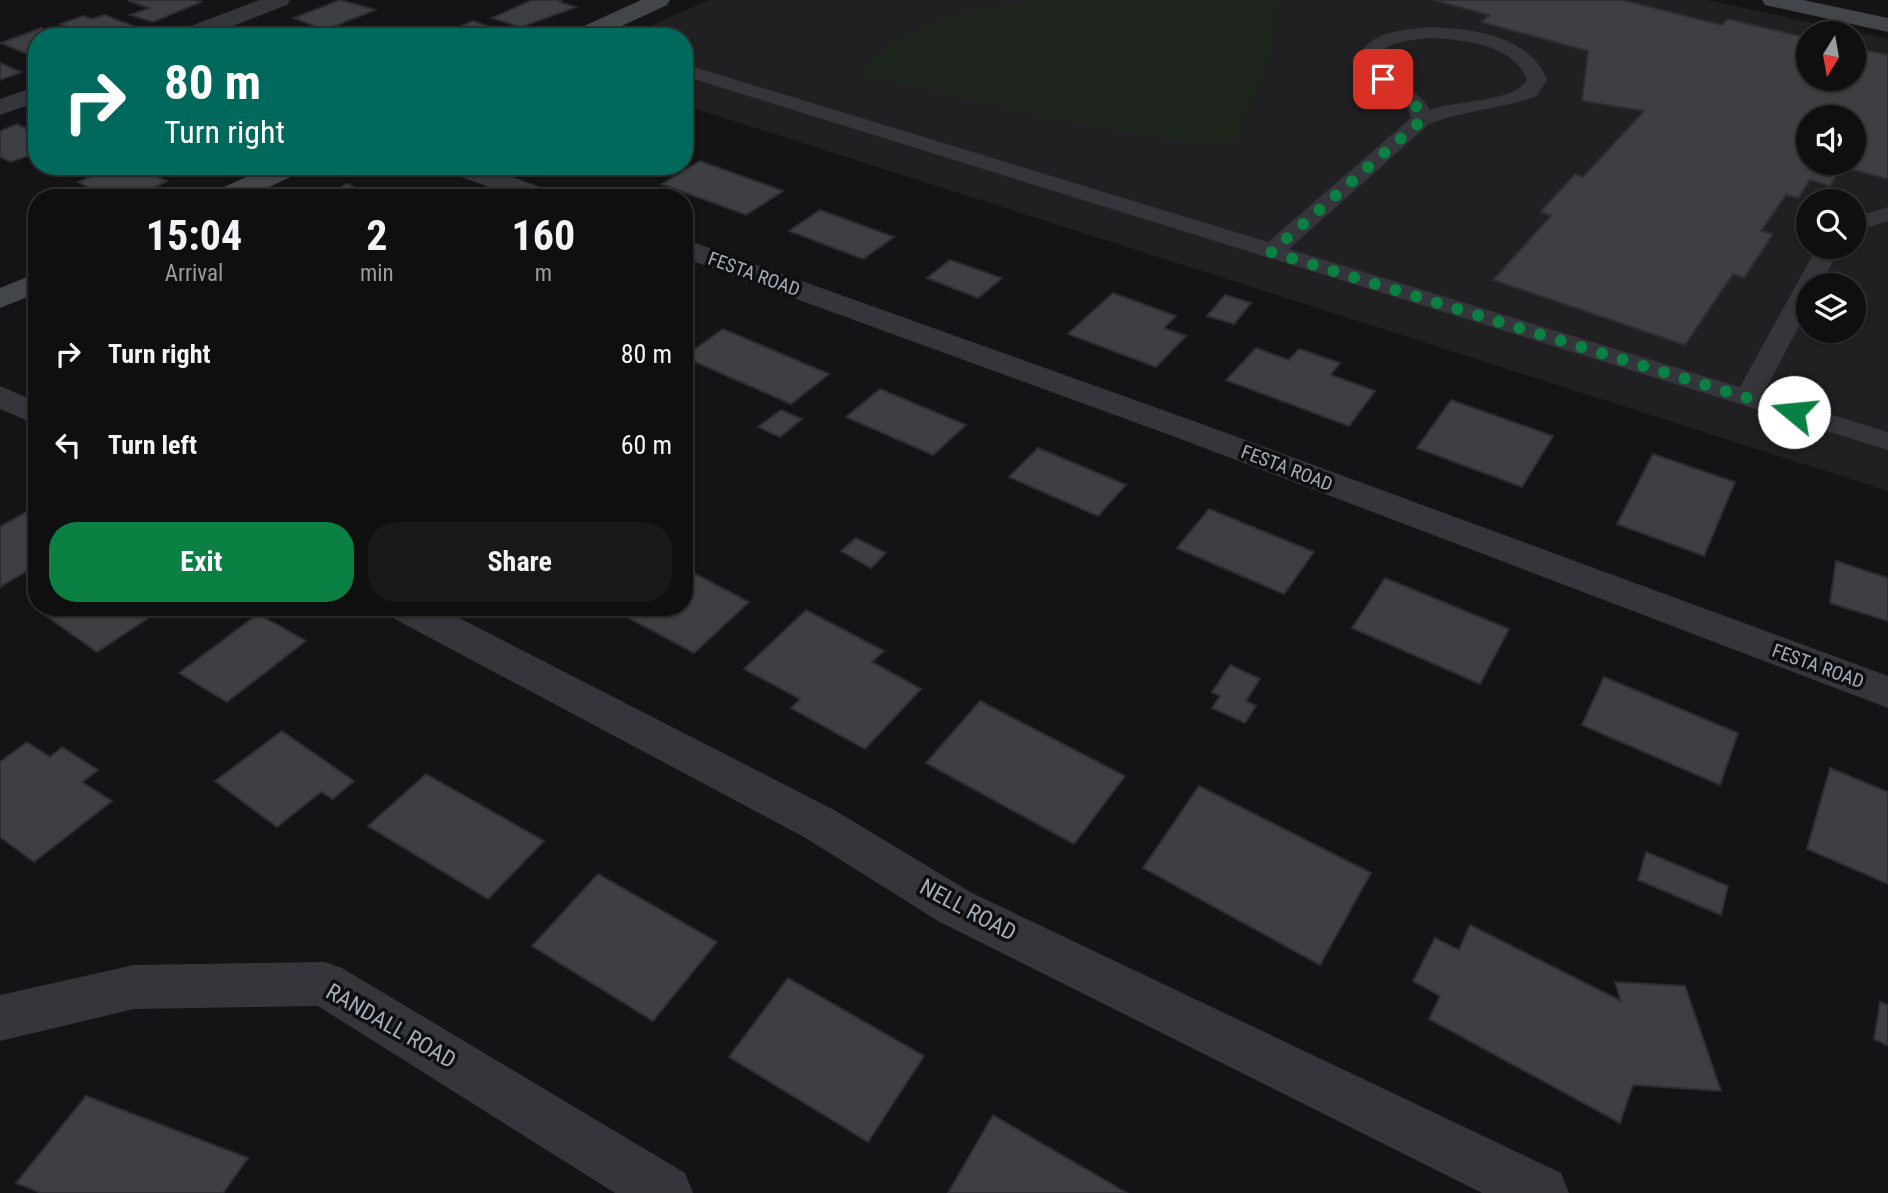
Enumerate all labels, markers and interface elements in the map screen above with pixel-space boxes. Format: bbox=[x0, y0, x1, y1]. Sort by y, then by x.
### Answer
north arrow bbox=[1796, 21, 1866, 91]
map controls bbox=[1796, 21, 1866, 343]
pin bbox=[1353, 49, 1413, 109]
text: 80 m bbox=[164, 54, 261, 111]
icon: right bbox=[49, 56, 140, 147]
icon: arrive bbox=[1364, 60, 1402, 98]
button: sound bbox=[1796, 105, 1866, 175]
text: Turn right bbox=[164, 113, 285, 151]
button: search bbox=[1796, 189, 1866, 259]
text: 15:04 bbox=[146, 211, 242, 260]
text: 2 bbox=[366, 211, 387, 260]
text: 160 bbox=[511, 211, 575, 260]
street label: FESTA ROAD bbox=[705, 247, 803, 301]
text: Arrival bbox=[165, 260, 223, 287]
text: min bbox=[360, 260, 394, 287]
text: m bbox=[535, 260, 552, 287]
button: layers bbox=[1796, 273, 1866, 343]
icon: right bbox=[49, 335, 87, 373]
text: Turn right bbox=[108, 339, 210, 369]
text: 80 m bbox=[621, 339, 672, 369]
position arrow bbox=[1757, 375, 1831, 449]
icon: left bbox=[49, 426, 87, 464]
text: Turn left bbox=[108, 430, 197, 460]
text: 60 m bbox=[621, 430, 672, 460]
street label: FESTA ROAD bbox=[1238, 440, 1336, 496]
button: Exit bbox=[49, 522, 354, 602]
button: Share bbox=[368, 522, 672, 602]
street label: FESTA ROAD bbox=[1769, 639, 1867, 693]
street label: NELL ROAD bbox=[915, 873, 1021, 947]
street label: RANDALL ROAD bbox=[321, 978, 461, 1074]

